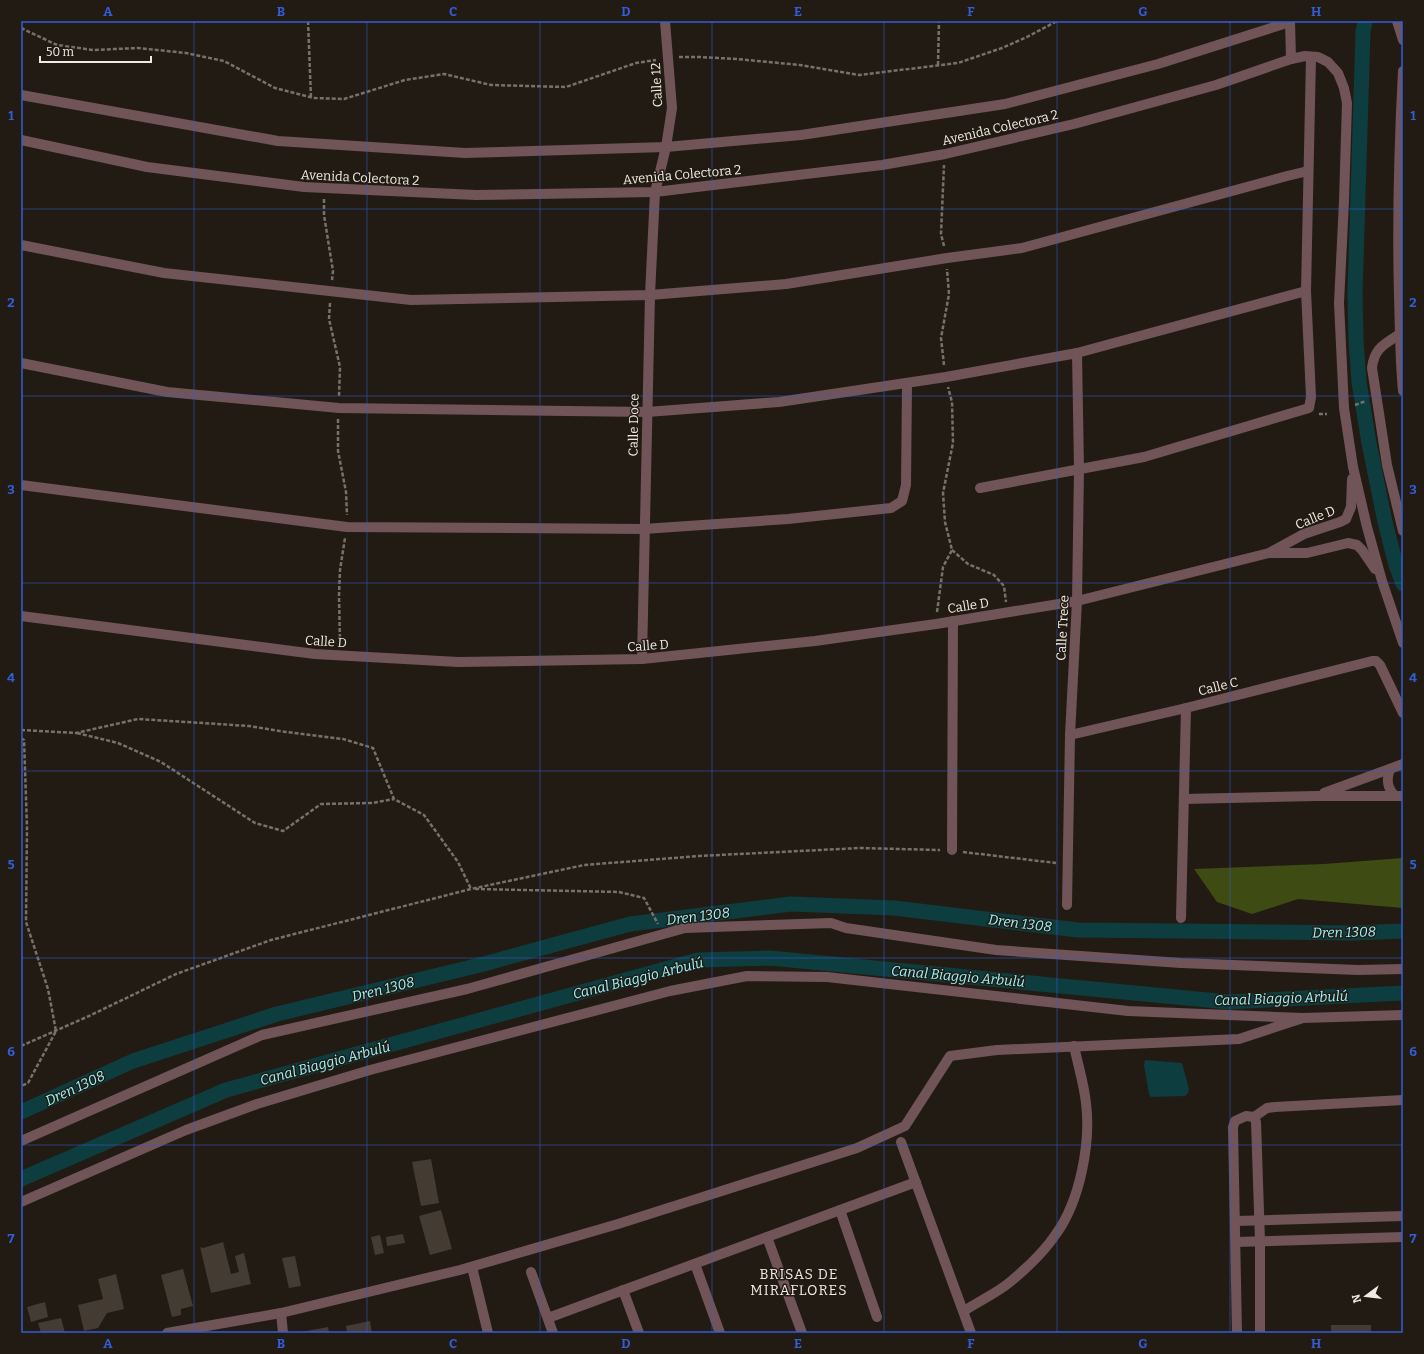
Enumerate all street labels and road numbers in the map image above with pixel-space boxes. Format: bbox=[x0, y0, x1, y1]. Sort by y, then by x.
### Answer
street label: Calle 12 bbox=[648, 62, 665, 108]
street label: Avenida Colectora 2 bbox=[941, 107, 1060, 148]
street label: Avenida Colectora 2 bbox=[622, 162, 742, 187]
street label: Avenida Colectora 2 bbox=[300, 167, 420, 188]
street label: Calle Doce bbox=[625, 394, 642, 456]
street label: Calle D bbox=[1293, 503, 1337, 532]
street label: Calle D bbox=[946, 595, 990, 616]
street label: Calle Trece bbox=[1053, 595, 1072, 661]
street label: Calle D bbox=[305, 633, 347, 650]
street label: Calle D bbox=[627, 637, 669, 654]
street label: Calle C bbox=[1196, 674, 1240, 699]

